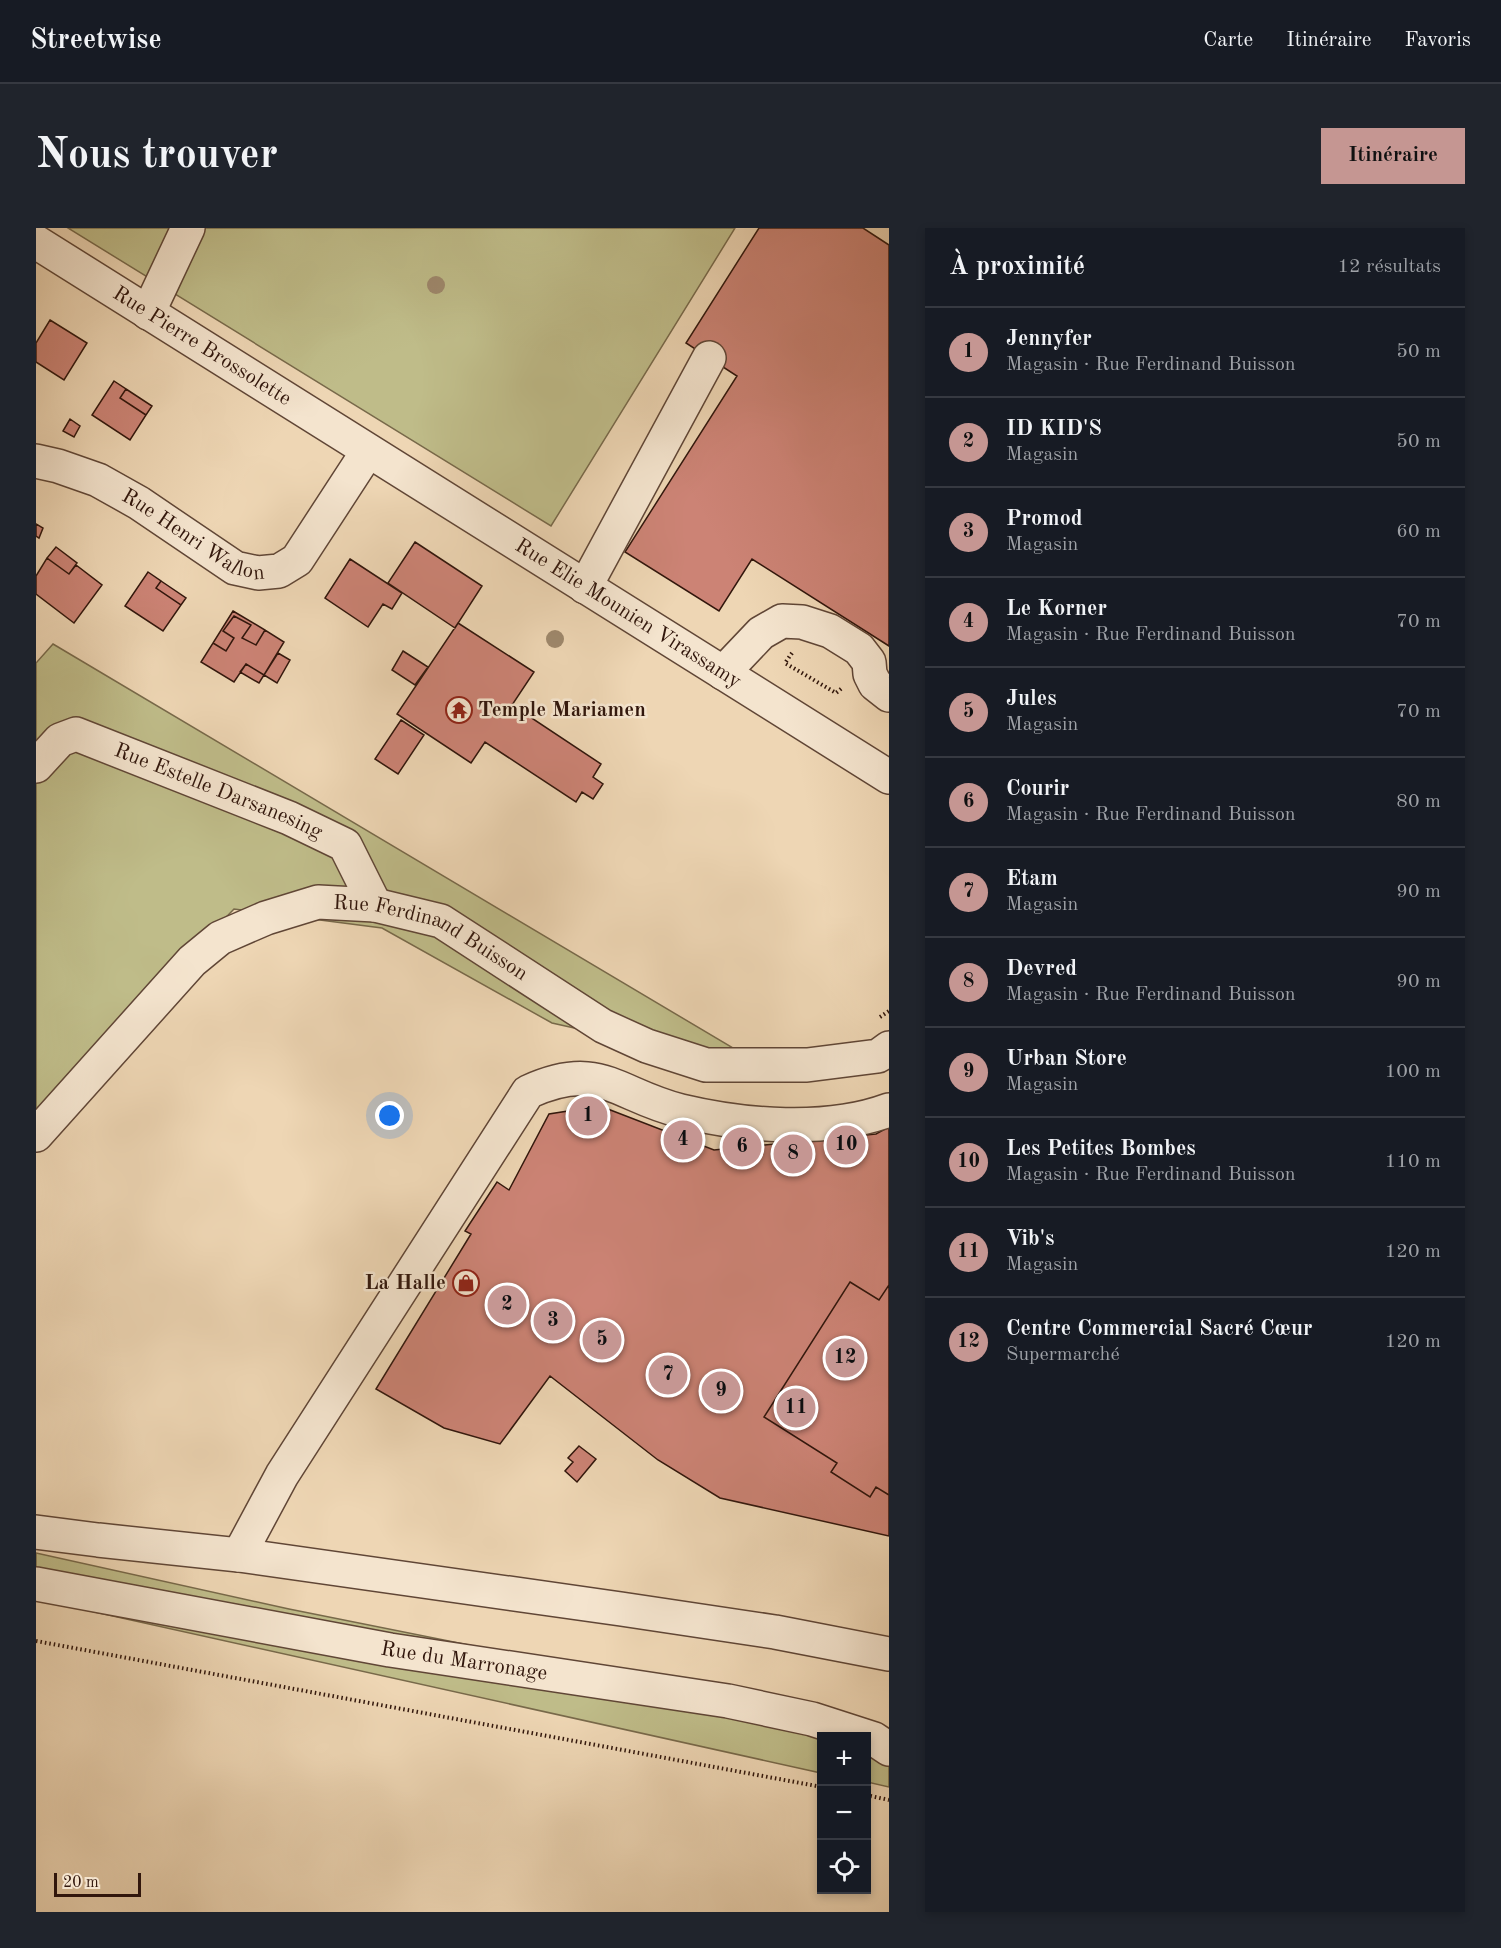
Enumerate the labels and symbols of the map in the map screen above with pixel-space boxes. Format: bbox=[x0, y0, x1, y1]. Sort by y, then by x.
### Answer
street label: Rue Pierre Brossolette bbox=[109, 282, 295, 410]
street label: Rue Henri Wallon bbox=[118, 485, 265, 584]
street label: Rue Elie Mounien Virassamy bbox=[511, 535, 745, 692]
temple icon: Temple Mariamen bbox=[444, 695, 474, 725]
place label: Temple Mariamen bbox=[478, 700, 646, 721]
street label: Rue Estelle Darsanesing bbox=[111, 740, 327, 843]
street label: Rue Ferdinand Buisson bbox=[333, 892, 531, 985]
pin: 1 bbox=[568, 1094, 608, 1138]
your location bbox=[375, 1101, 404, 1130]
pin: 4 bbox=[664, 1118, 702, 1162]
pin: 10 bbox=[826, 1122, 866, 1168]
pin: 6 bbox=[722, 1124, 762, 1170]
pin: 8 bbox=[774, 1132, 813, 1176]
shop icon: La Halle bbox=[451, 1268, 481, 1298]
place label: La Halle bbox=[365, 1273, 446, 1294]
pin: 2 bbox=[488, 1282, 526, 1328]
pin: 3 bbox=[534, 1298, 572, 1344]
pin: 5 bbox=[582, 1318, 622, 1362]
pin: 12 bbox=[826, 1336, 864, 1380]
pin: 7 bbox=[648, 1352, 688, 1398]
pin: 9 bbox=[702, 1368, 740, 1414]
pin: 11 bbox=[776, 1386, 816, 1430]
street label: Rue du Marronage bbox=[379, 1638, 549, 1684]
scale bar bbox=[54, 1870, 141, 1898]

